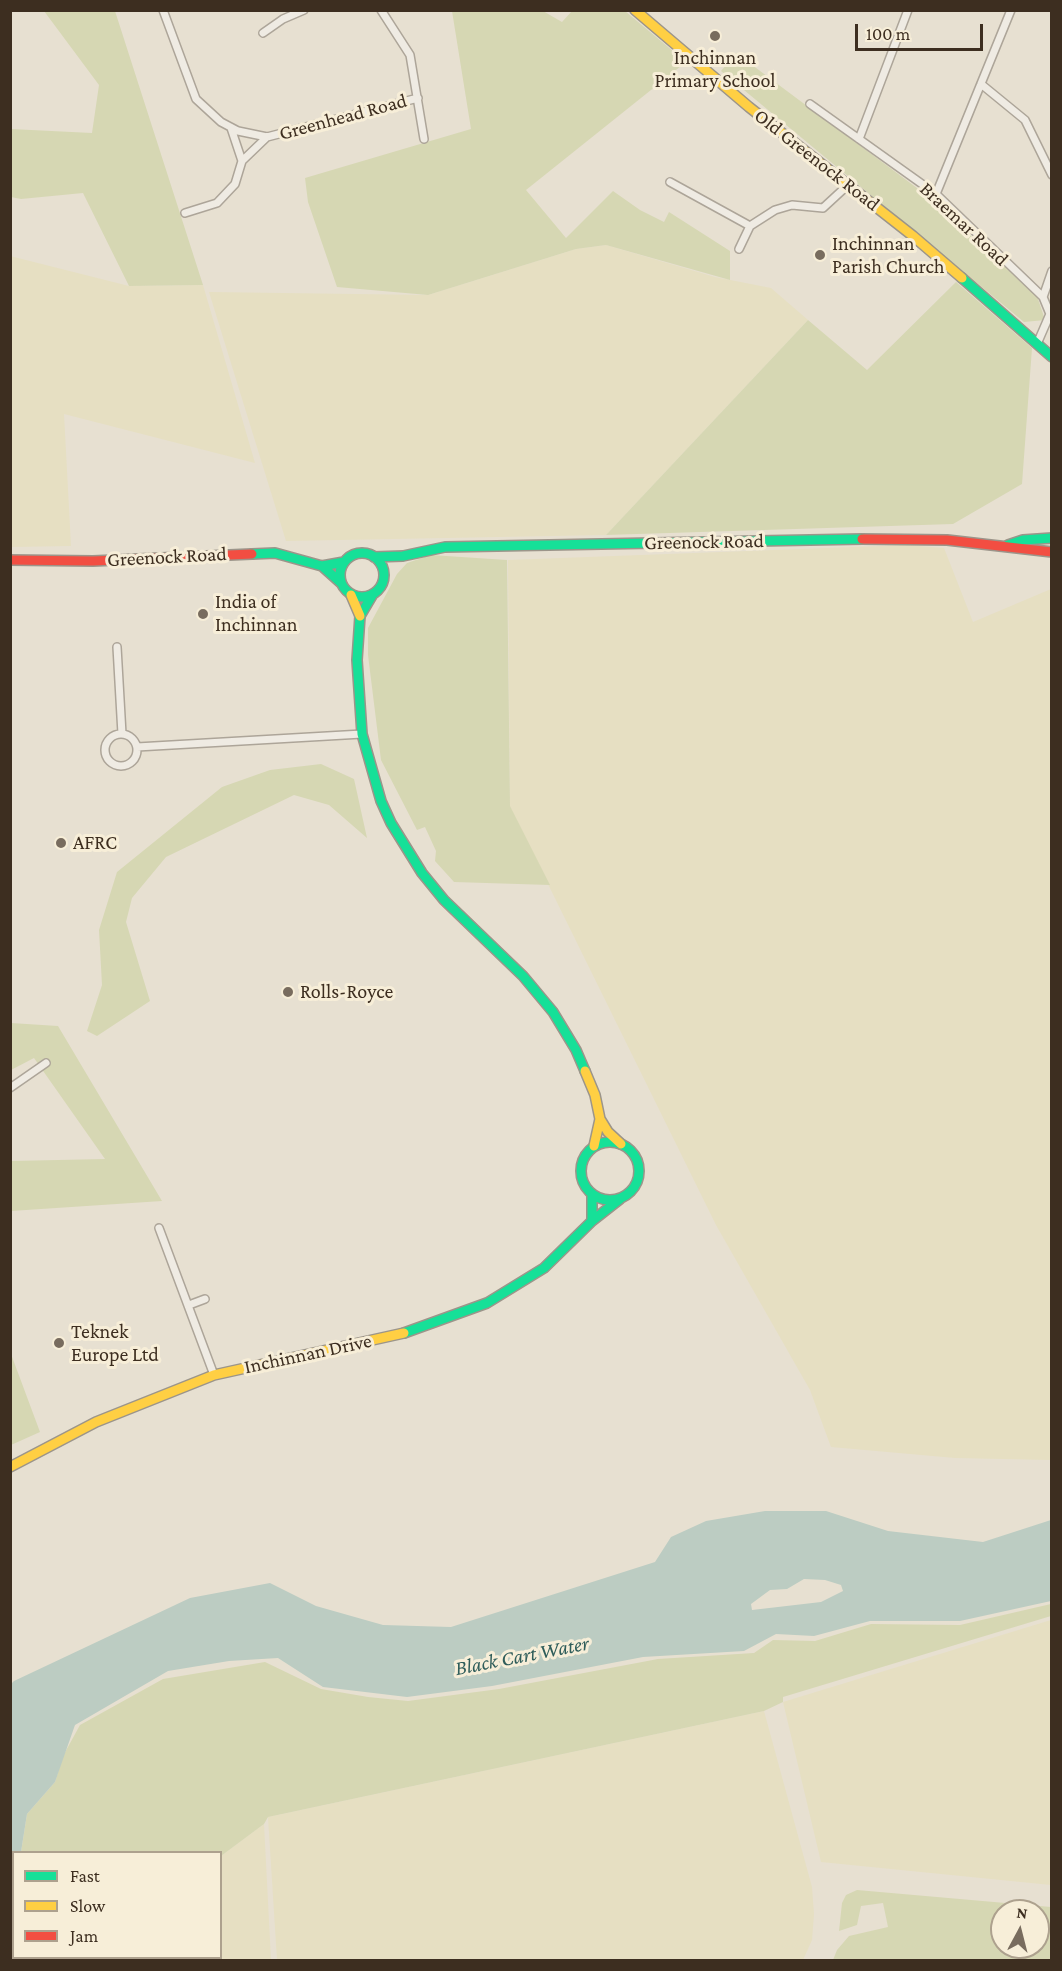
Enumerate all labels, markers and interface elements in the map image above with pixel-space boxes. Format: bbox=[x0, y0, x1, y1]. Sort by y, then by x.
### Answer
scale bar bbox=[858, 12, 986, 50]
text: 100 m bbox=[866, 24, 910, 44]
marker: Inchinnan Primary School bbox=[708, 29, 722, 43]
place label: Inchinnan Primary School bbox=[654, 46, 776, 93]
street label: Greenhead Road bbox=[276, 88, 410, 146]
street label: Old Greenock Road bbox=[750, 104, 884, 216]
street label: Braemar Road bbox=[915, 177, 1013, 271]
place label: Inchinnan Parish Church bbox=[832, 232, 944, 279]
marker: Inchinnan Parish Church bbox=[813, 248, 827, 262]
street label: Greenock Road bbox=[644, 529, 764, 555]
street label: Greenock Road bbox=[107, 542, 227, 572]
place label: India of Inchinnan bbox=[215, 590, 297, 637]
marker: India of Inchinnan bbox=[196, 607, 210, 621]
place label: AFRC bbox=[73, 831, 117, 855]
marker: AFRC bbox=[54, 836, 68, 850]
place label: Rolls-Royce bbox=[300, 980, 393, 1004]
marker: Rolls-Royce bbox=[281, 985, 295, 999]
place label: Teknek Europe Ltd bbox=[71, 1320, 159, 1367]
street label: Inchinnan Drive bbox=[242, 1329, 374, 1379]
marker: Teknek Europe Ltd bbox=[52, 1336, 66, 1350]
water label: Black Cart Water bbox=[453, 1631, 591, 1681]
legend bbox=[12, 1851, 222, 1959]
text: Fast bbox=[70, 1866, 100, 1886]
text: Slow bbox=[70, 1896, 105, 1916]
north arrow bbox=[990, 1899, 1050, 1959]
text: N bbox=[1016, 1904, 1028, 1922]
text: Jam bbox=[70, 1926, 98, 1946]

